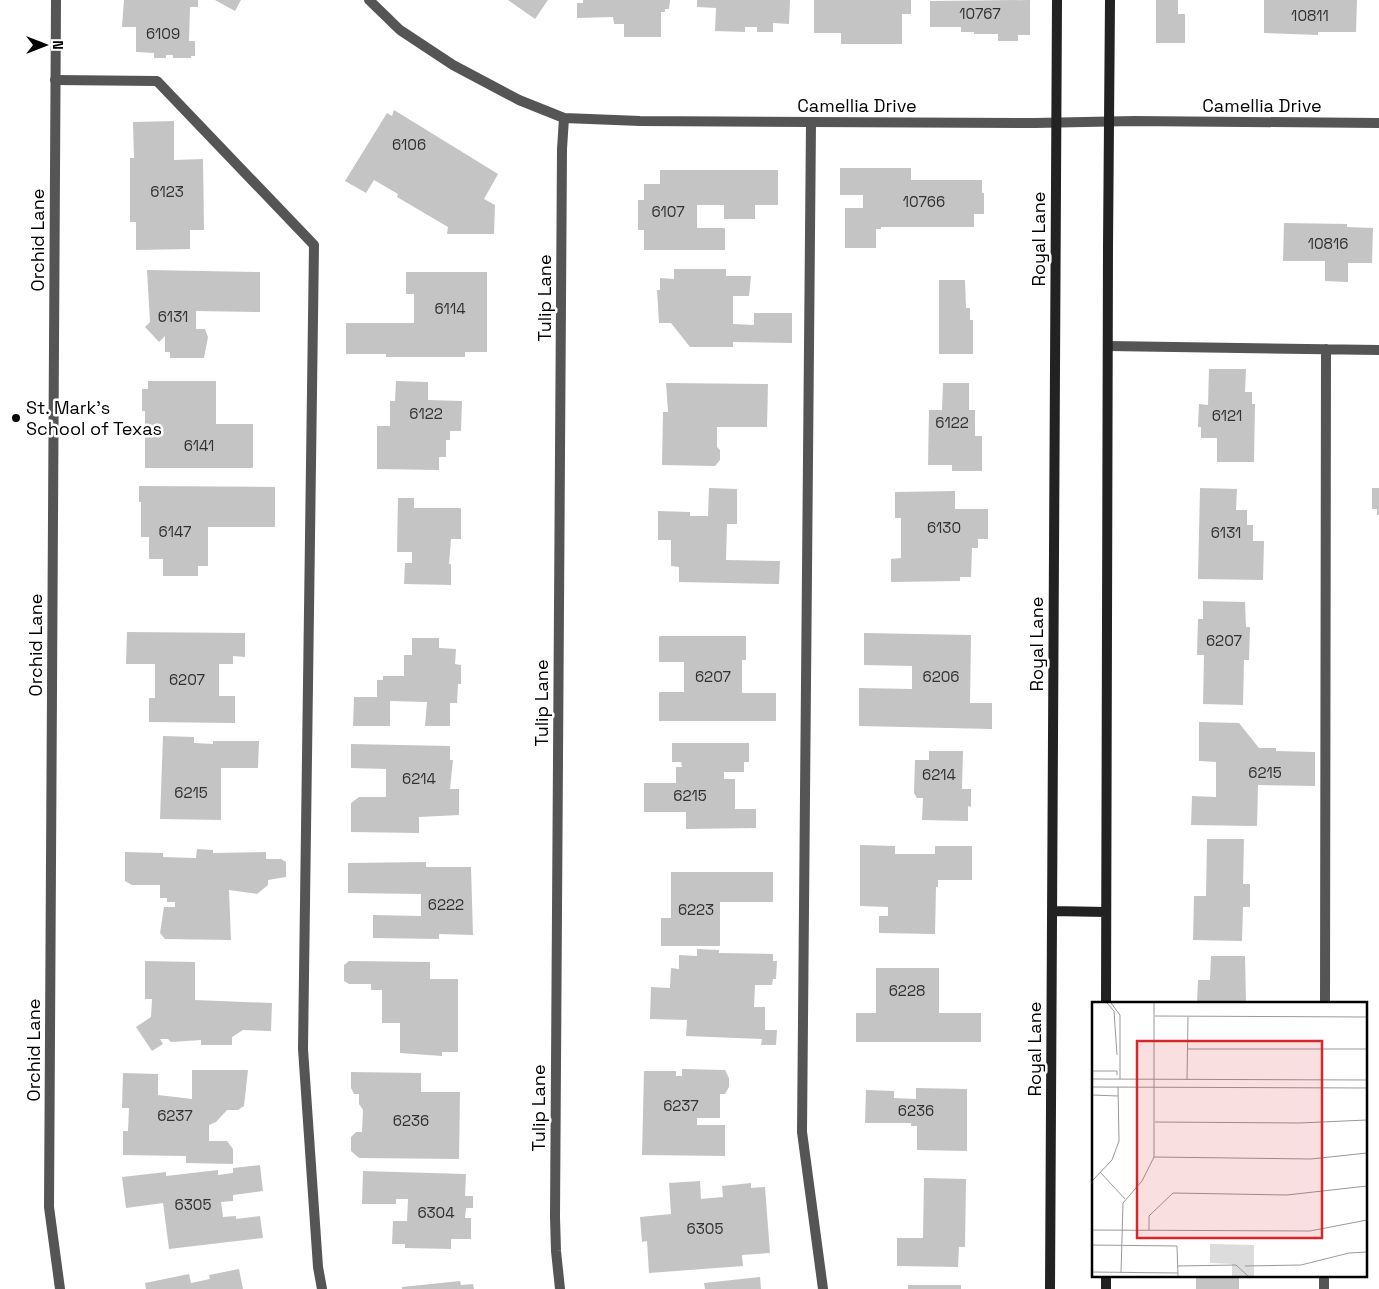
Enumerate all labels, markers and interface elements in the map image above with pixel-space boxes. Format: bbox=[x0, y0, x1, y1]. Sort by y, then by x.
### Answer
house number: 10767 bbox=[959, 4, 1001, 23]
house number: 10811 bbox=[1291, 6, 1329, 25]
north arrow bbox=[20, 20, 70, 70]
house number: 6109 bbox=[146, 24, 180, 43]
text: N bbox=[49, 40, 67, 50]
street label: Camellia Drive bbox=[797, 94, 917, 117]
street label: Camellia Drive bbox=[1202, 94, 1322, 117]
house number: 6106 bbox=[392, 135, 426, 154]
house number: 6123 bbox=[150, 182, 184, 201]
street label: Orchid Lane bbox=[26, 189, 49, 291]
house number: 10766 bbox=[903, 192, 945, 211]
street label: Royal Lane bbox=[1027, 192, 1050, 286]
house number: 6107 bbox=[651, 202, 685, 221]
house number: 10816 bbox=[1308, 234, 1348, 253]
street label: Tulip Lane bbox=[533, 254, 556, 342]
house number: 6114 bbox=[434, 299, 466, 318]
house number: 6131 bbox=[158, 307, 188, 326]
place label: St. Mark's School of Texas bbox=[26, 396, 162, 440]
house number: 6122 bbox=[409, 404, 443, 423]
house number: 6121 bbox=[1212, 406, 1242, 425]
marker: St. Mark's School of Texas bbox=[10, 412, 22, 424]
house number: 6122 bbox=[935, 413, 969, 432]
house number: 6141 bbox=[184, 436, 214, 455]
house number: 6130 bbox=[927, 518, 961, 537]
house number: 6147 bbox=[159, 522, 191, 541]
house number: 6131 bbox=[1211, 523, 1241, 542]
street label: Orchid Lane bbox=[24, 594, 47, 696]
street label: Royal Lane bbox=[1025, 597, 1048, 691]
house number: 6207 bbox=[1206, 631, 1242, 650]
street label: Tulip Lane bbox=[530, 659, 553, 747]
house number: 6207 bbox=[695, 667, 731, 686]
house number: 6206 bbox=[923, 667, 959, 686]
house number: 6207 bbox=[169, 670, 205, 689]
house number: 6215 bbox=[1248, 763, 1282, 782]
house number: 6214 bbox=[922, 765, 956, 784]
house number: 6214 bbox=[402, 769, 436, 788]
house number: 6215 bbox=[174, 783, 208, 802]
house number: 6215 bbox=[673, 786, 707, 805]
house number: 6222 bbox=[428, 895, 464, 914]
house number: 6223 bbox=[678, 900, 714, 919]
house number: 6228 bbox=[889, 981, 925, 1000]
street label: Orchid Lane bbox=[22, 999, 45, 1101]
street label: Royal Lane bbox=[1023, 1002, 1046, 1096]
inset map bbox=[1092, 1002, 1366, 1276]
street label: Tulip Lane bbox=[527, 1064, 550, 1152]
house number: 6237 bbox=[663, 1096, 699, 1115]
house number: 6236 bbox=[898, 1101, 934, 1120]
house number: 6237 bbox=[157, 1106, 193, 1125]
house number: 6236 bbox=[393, 1111, 429, 1130]
house number: 6305 bbox=[175, 1195, 211, 1214]
house number: 6304 bbox=[417, 1203, 455, 1222]
house number: 6305 bbox=[687, 1219, 723, 1238]

